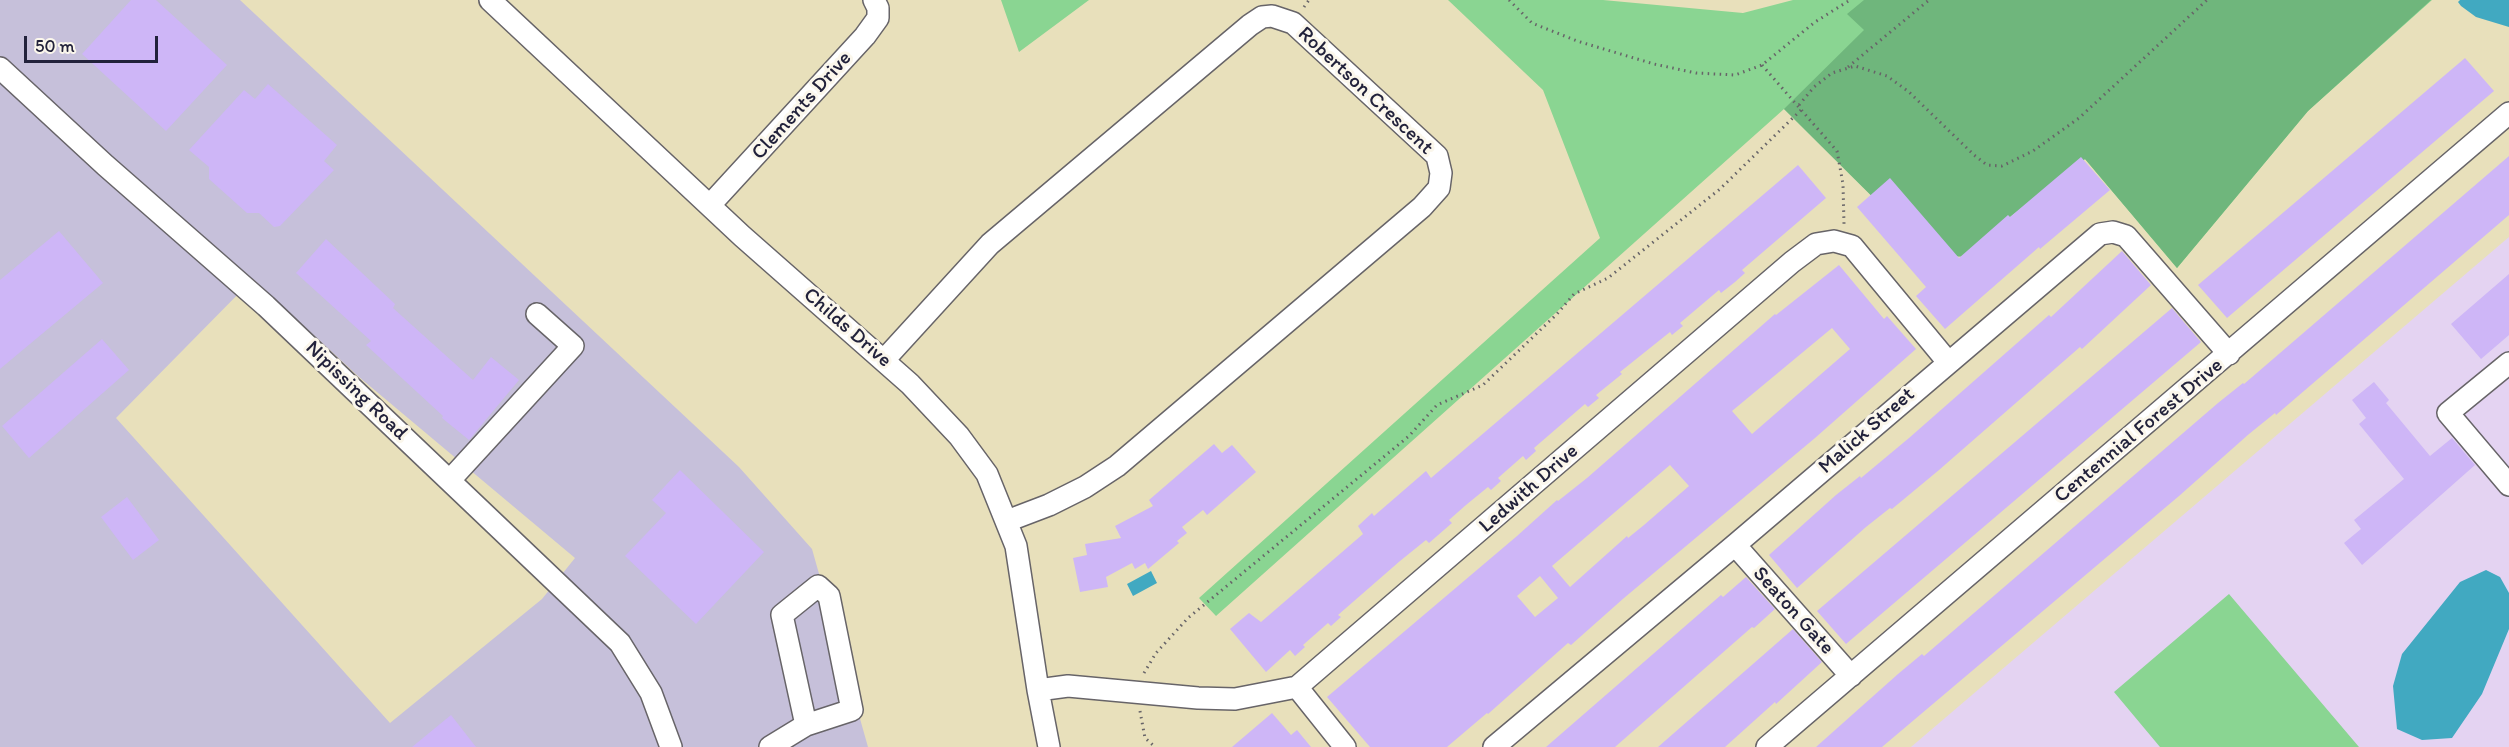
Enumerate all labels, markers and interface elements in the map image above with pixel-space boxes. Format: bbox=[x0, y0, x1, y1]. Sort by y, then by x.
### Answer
street label: Robertson Crescent bbox=[1292, 22, 1438, 160]
scale bar bbox=[27, 24, 160, 62]
text: 50 m bbox=[35, 35, 75, 57]
street label: Clements Drive bbox=[747, 46, 857, 166]
street label: Childs Drive bbox=[798, 283, 896, 373]
street label: Nipissing Road bbox=[300, 336, 412, 446]
street label: Centennial Forest Drive bbox=[2050, 353, 2228, 509]
street label: Malick Street bbox=[1814, 382, 1920, 480]
street label: Ledwith Drive bbox=[1474, 439, 1584, 539]
street label: Seaton Gate bbox=[1747, 562, 1839, 660]

